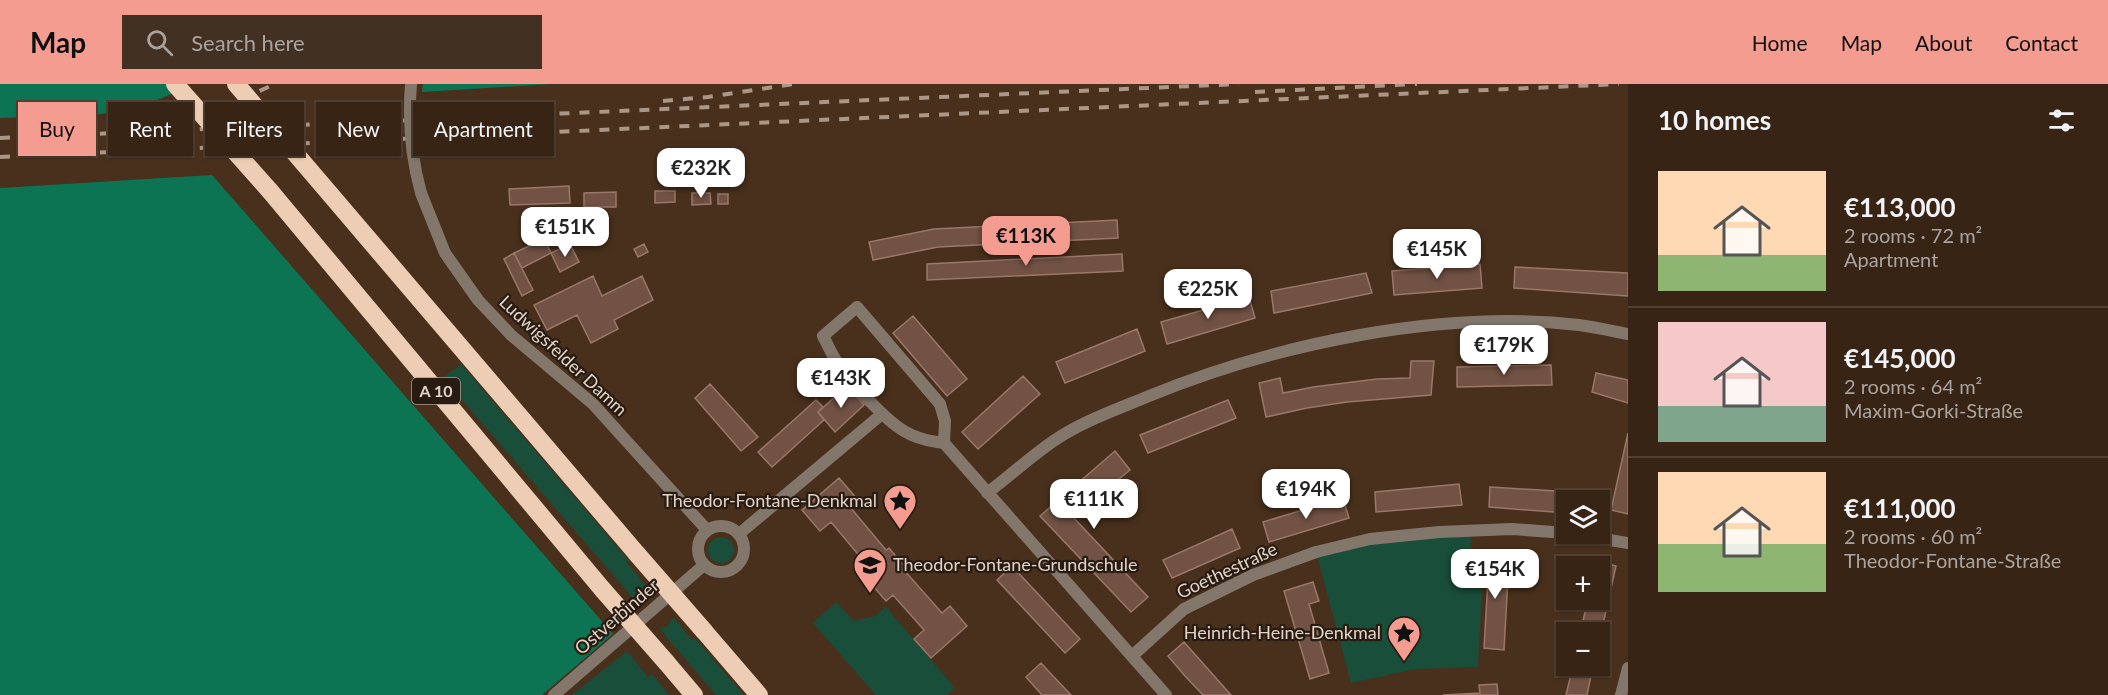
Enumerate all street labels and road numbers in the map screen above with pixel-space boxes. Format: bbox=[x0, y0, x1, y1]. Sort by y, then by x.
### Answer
street label: Ludwigsfelder Damm bbox=[495, 290, 632, 420]
road number: A 10 bbox=[412, 378, 460, 404]
street label: Goethestraße bbox=[1173, 537, 1280, 603]
street label: Ostverbinder bbox=[570, 573, 663, 659]

